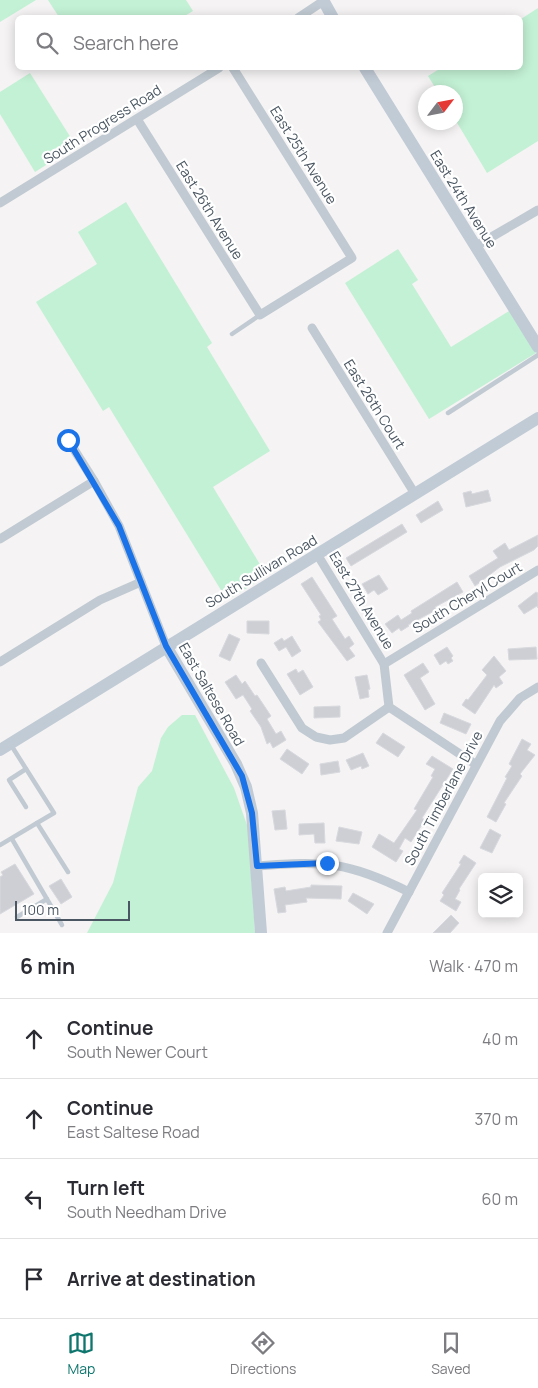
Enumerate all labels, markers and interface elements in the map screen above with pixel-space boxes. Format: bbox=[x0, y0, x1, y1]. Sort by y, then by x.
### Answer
search box bbox=[15, 15, 523, 70]
icon: search bbox=[33, 29, 61, 57]
text: Search here bbox=[73, 30, 179, 56]
street label: South Progress Road bbox=[39, 80, 165, 168]
north arrow bbox=[418, 85, 463, 130]
street label: East 25th Avenue bbox=[266, 102, 342, 208]
street label: East 24th Avenue bbox=[426, 146, 502, 252]
street label: East 26th Avenue bbox=[172, 157, 248, 263]
street label: East 26th Court bbox=[340, 356, 410, 453]
route start bbox=[57, 429, 80, 452]
street label: South Sullivan Road bbox=[201, 530, 321, 612]
street label: East 27th Avenue bbox=[325, 547, 399, 653]
street label: South Cheryl Court bbox=[409, 557, 525, 637]
street label: East Saltese Road bbox=[175, 639, 249, 749]
street label: South Timberlane Drive bbox=[399, 727, 487, 869]
route end bbox=[316, 852, 339, 875]
map controls bbox=[478, 873, 523, 918]
button: layers bbox=[478, 873, 523, 918]
scale bar bbox=[15, 898, 130, 921]
text: 100 m bbox=[22, 900, 59, 919]
text: 6 min bbox=[20, 952, 75, 980]
text: Walk · 470 m bbox=[429, 955, 518, 977]
text: Continue bbox=[67, 1015, 153, 1041]
icon: ahead bbox=[20, 1025, 48, 1053]
text: 40 m bbox=[482, 1028, 518, 1050]
text: South Newer Court bbox=[67, 1041, 208, 1063]
text: Continue bbox=[67, 1095, 153, 1121]
icon: ahead bbox=[20, 1105, 48, 1133]
text: 370 m bbox=[475, 1108, 518, 1130]
text: East Saltese Road bbox=[67, 1121, 200, 1143]
text: Turn left bbox=[67, 1175, 145, 1201]
icon: left bbox=[20, 1185, 48, 1213]
text: 60 m bbox=[482, 1188, 518, 1210]
text: South Needham Drive bbox=[67, 1201, 227, 1223]
icon: arrive bbox=[20, 1265, 48, 1293]
text: Arrive at destination bbox=[67, 1266, 256, 1292]
tab: Map bbox=[67, 1329, 95, 1378]
tab: Directions bbox=[230, 1329, 296, 1378]
tab: Saved bbox=[431, 1329, 471, 1378]

